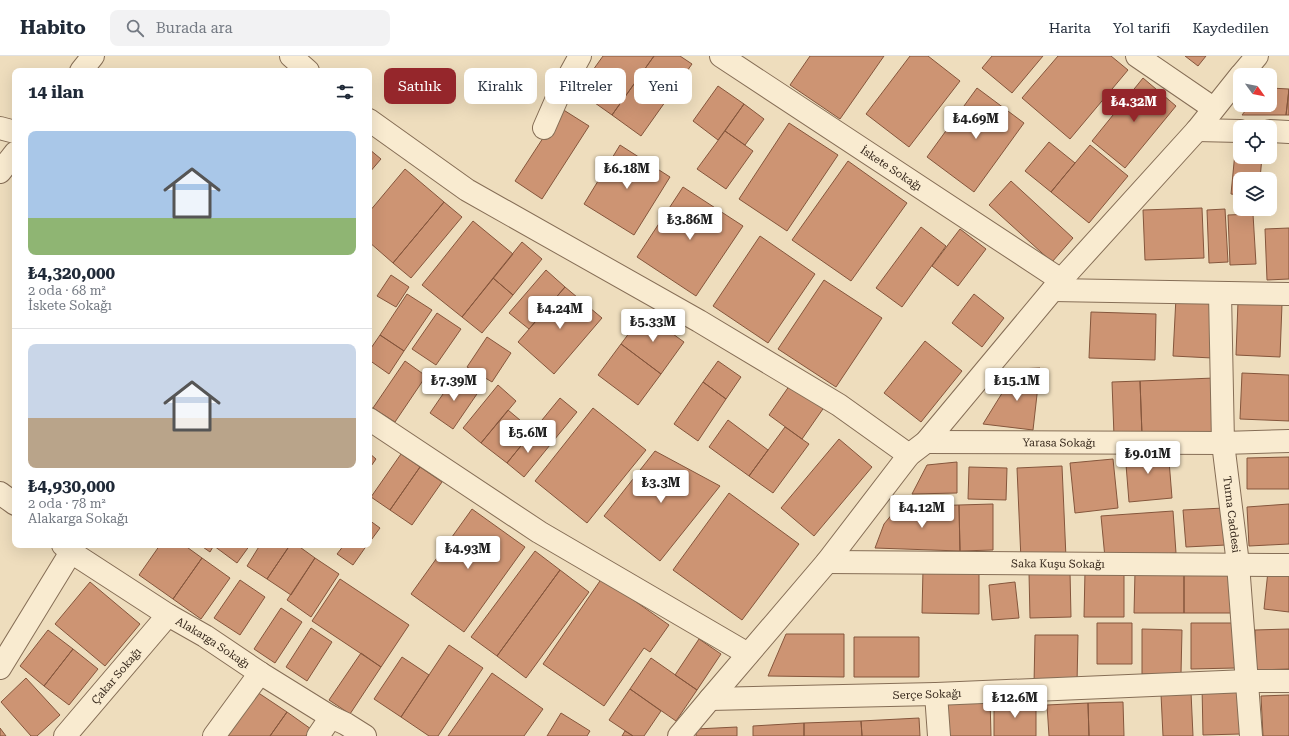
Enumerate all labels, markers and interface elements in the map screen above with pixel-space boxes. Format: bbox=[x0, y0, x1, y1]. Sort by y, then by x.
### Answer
search box bbox=[110, 10, 390, 46]
text: Habito bbox=[20, 16, 86, 39]
icon: search bbox=[124, 17, 146, 39]
text: Burada ara bbox=[156, 19, 233, 37]
text: Harita bbox=[1049, 20, 1091, 36]
text: Yol tarifi bbox=[1113, 20, 1171, 36]
text: Kaydedilen bbox=[1193, 20, 1269, 36]
chip: Satılık bbox=[384, 68, 456, 104]
chip: Kiralık bbox=[464, 68, 537, 104]
chip: Filtreler bbox=[545, 68, 626, 104]
chip: Yeni bbox=[634, 68, 692, 104]
north arrow bbox=[1233, 68, 1277, 112]
map controls bbox=[1233, 68, 1277, 216]
icon: filters bbox=[334, 81, 356, 103]
text: 14 ilan bbox=[28, 82, 84, 102]
pin: ₺4.32M bbox=[1101, 89, 1167, 123]
text: ₺4.32M bbox=[1111, 94, 1157, 109]
pin: ₺4.69M bbox=[943, 106, 1009, 140]
text: ₺4.69M bbox=[953, 111, 999, 126]
button: locate bbox=[1233, 120, 1277, 164]
street label: İskete Sokağı bbox=[858, 143, 925, 194]
pin: ₺6.18M bbox=[594, 156, 660, 190]
icon: home bbox=[156, 157, 228, 229]
text: ₺6.18M bbox=[604, 161, 650, 176]
button: layers bbox=[1233, 172, 1277, 216]
pin: ₺3.86M bbox=[657, 207, 723, 241]
text: ₺3.86M bbox=[667, 212, 713, 227]
text: ₺4,320,000 bbox=[28, 263, 115, 283]
text: 2 oda · 68 m² bbox=[28, 283, 106, 298]
pin: ₺4.24M bbox=[527, 296, 593, 330]
text: İskete Sokağı bbox=[28, 298, 112, 313]
text: ₺4.24M bbox=[537, 301, 583, 316]
pin: ₺5.33M bbox=[620, 309, 686, 343]
text: ₺5.33M bbox=[630, 314, 676, 329]
pin: ₺7.39M bbox=[421, 368, 487, 402]
pin: ₺15.1M bbox=[984, 368, 1050, 402]
icon: home bbox=[156, 370, 228, 442]
text: ₺7.39M bbox=[431, 373, 477, 388]
text: ₺15.1M bbox=[994, 373, 1040, 388]
pin: ₺5.6M bbox=[500, 420, 556, 454]
text: ₺5.6M bbox=[509, 425, 547, 440]
street label: Yarasa Sokağı bbox=[1022, 436, 1096, 450]
pin: ₺9.01M bbox=[1115, 441, 1181, 475]
text: ₺9.01M bbox=[1125, 446, 1171, 461]
pin: ₺3.3M bbox=[633, 470, 689, 504]
text: ₺3.3M bbox=[642, 475, 680, 490]
street label: Turna Caddesi bbox=[1220, 475, 1243, 554]
text: ₺4,930,000 bbox=[28, 476, 115, 496]
pin: ₺4.12M bbox=[889, 495, 955, 529]
text: 2 oda · 78 m² bbox=[28, 496, 106, 511]
text: ₺4.12M bbox=[899, 500, 945, 515]
text: Alakarga Sokağı bbox=[28, 511, 129, 526]
pin: ₺4.93M bbox=[435, 536, 501, 570]
text: ₺4.93M bbox=[445, 541, 491, 556]
street label: Saka Kuşu Sokağı bbox=[1011, 557, 1105, 571]
street label: Alakarga Sokağı bbox=[173, 615, 253, 672]
street label: Çakar Sokağı bbox=[89, 645, 144, 707]
pin: ₺12.6M bbox=[982, 685, 1048, 719]
street label: Serçe Sokağı bbox=[893, 687, 962, 702]
text: ₺12.6M bbox=[992, 690, 1038, 705]

